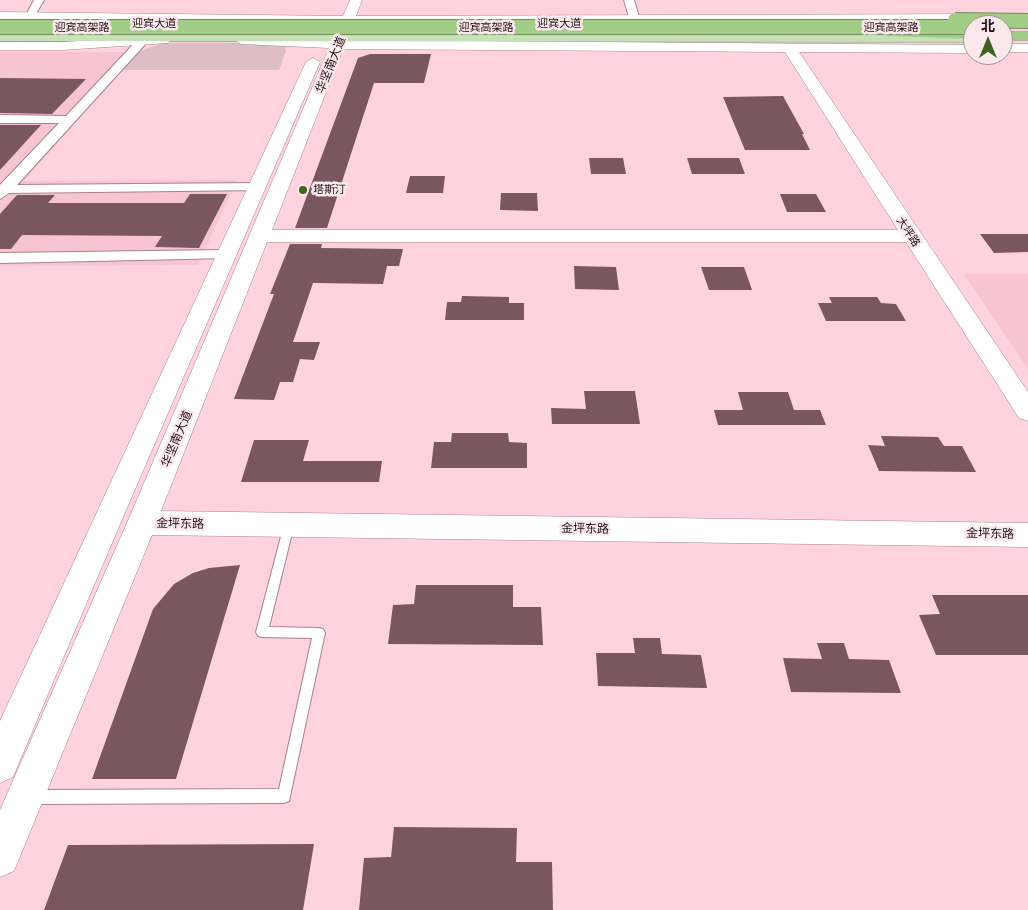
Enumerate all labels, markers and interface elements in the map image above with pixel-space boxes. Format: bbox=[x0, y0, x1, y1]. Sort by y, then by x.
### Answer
north arrow bbox=[963, 15, 1013, 65]
street label: 迎宾大道 bbox=[132, 17, 176, 31]
street label: 迎宾大道 bbox=[537, 17, 581, 31]
text: 北 bbox=[981, 17, 995, 35]
street label: 迎宾高架路 bbox=[55, 21, 109, 35]
street label: 迎宾高架路 bbox=[459, 21, 513, 35]
street label: 迎宾高架路 bbox=[864, 21, 918, 35]
street label: 华坚南大道 bbox=[313, 34, 349, 96]
place label: 塔斯汀 bbox=[313, 183, 346, 197]
marker: 塔斯汀 bbox=[297, 184, 309, 196]
street label: 大坪路 bbox=[893, 215, 923, 249]
street label: 华坚南大道 bbox=[159, 409, 195, 469]
street label: 金坪东路 bbox=[156, 516, 204, 532]
street label: 金坪东路 bbox=[561, 521, 609, 537]
street label: 金坪东路 bbox=[966, 526, 1014, 542]

